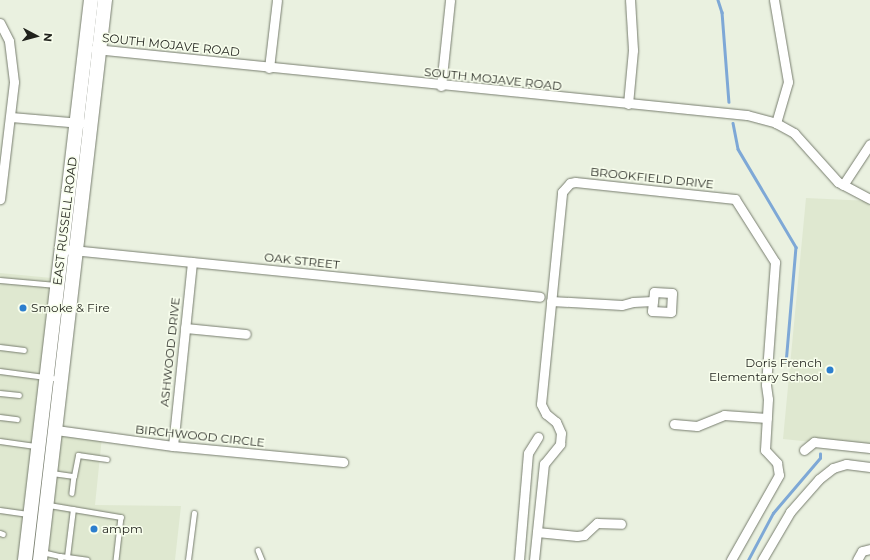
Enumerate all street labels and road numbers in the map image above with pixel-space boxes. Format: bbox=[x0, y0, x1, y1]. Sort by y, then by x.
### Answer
street label: SOUTH MOJAVE ROAD bbox=[101, 31, 241, 59]
street label: SOUTH MOJAVE ROAD bbox=[423, 65, 563, 93]
street label: EAST RUSSELL ROAD bbox=[50, 156, 80, 286]
street label: BROOKFIELD DRIVE bbox=[590, 164, 714, 192]
street label: OAK STREET bbox=[263, 250, 341, 272]
street label: ASHWOOD DRIVE bbox=[157, 297, 183, 407]
street label: BIRCHWOOD CIRCLE bbox=[135, 422, 265, 450]

